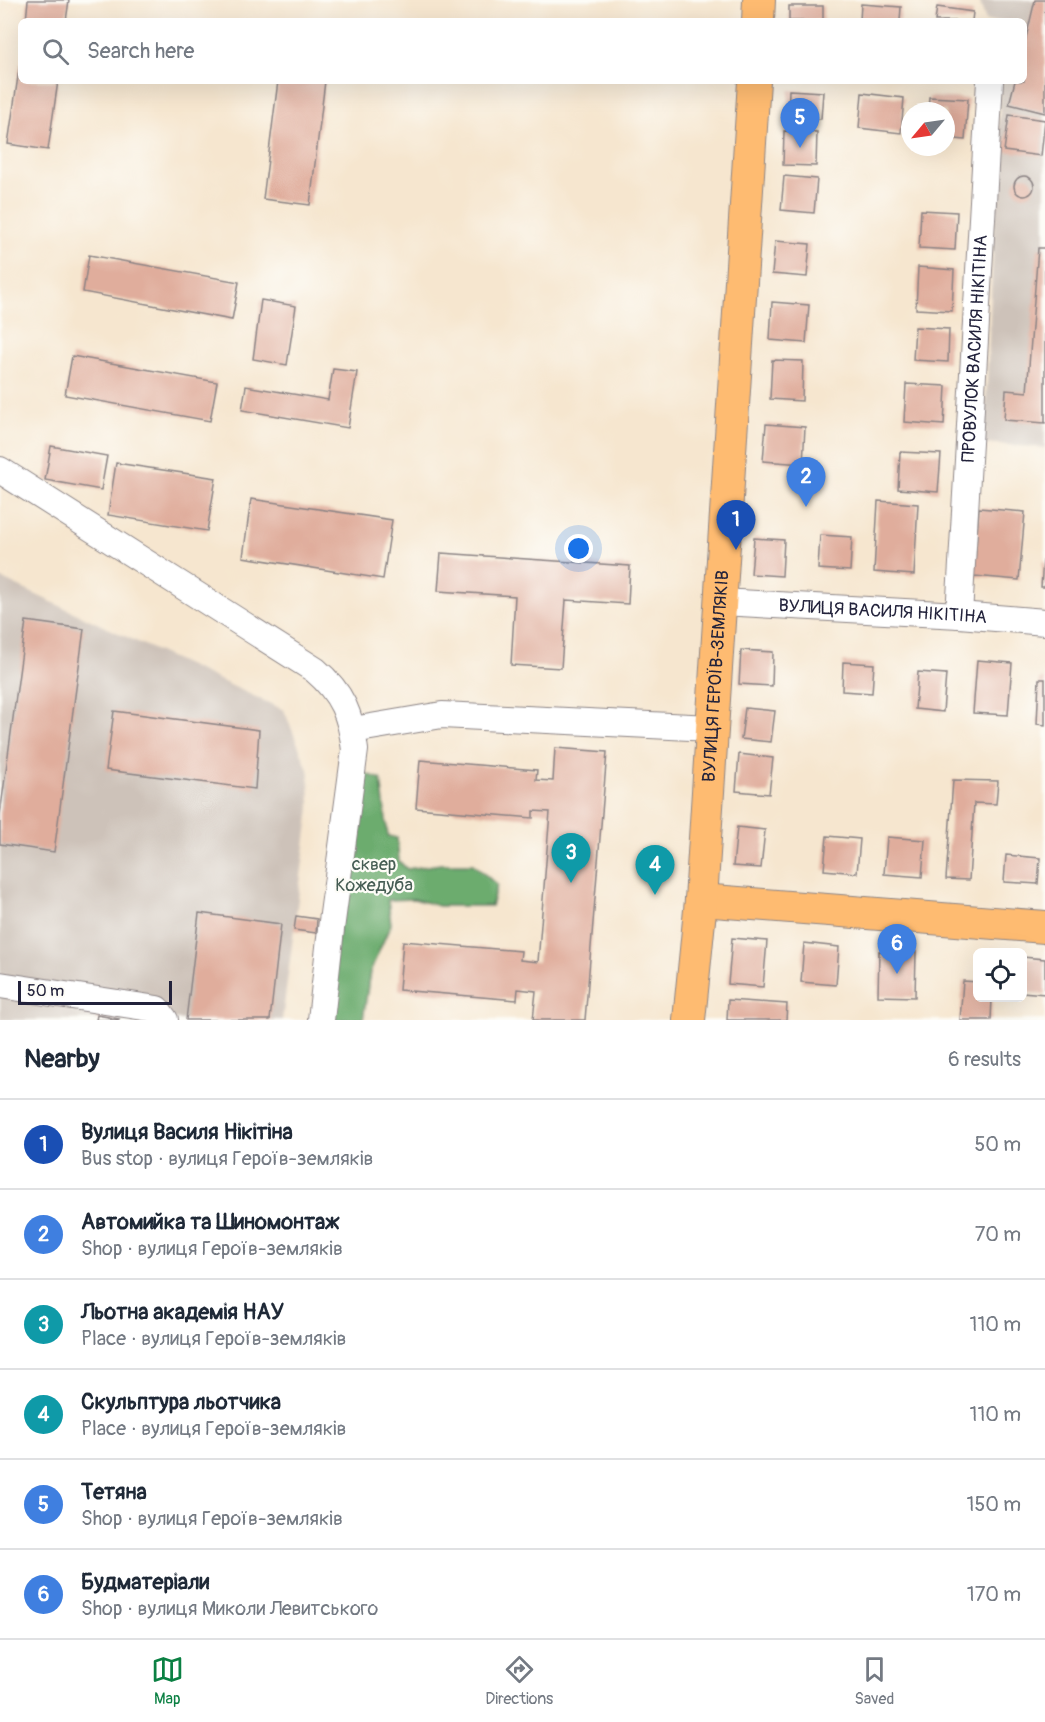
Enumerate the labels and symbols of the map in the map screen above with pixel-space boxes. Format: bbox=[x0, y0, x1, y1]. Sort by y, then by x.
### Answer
pin: 5 bbox=[780, 98, 820, 148]
north arrow bbox=[901, 102, 955, 156]
street label: ПРОВУЛОК ВАСИЛЯ НІКІТІНА bbox=[957, 234, 993, 463]
pin: 2 bbox=[786, 458, 826, 507]
pin: 1 bbox=[716, 500, 756, 550]
your location bbox=[564, 534, 593, 563]
street label: ВУЛИЦЯ ГЕРОЇВ-ЗЕМЛЯКІВ bbox=[698, 569, 734, 783]
street label: ВУЛИЦЯ ВАСИЛЯ НІКІТІНА bbox=[778, 594, 988, 629]
pin: 3 bbox=[552, 834, 590, 883]
pin: 4 bbox=[636, 846, 674, 895]
park label: сквер Кожедуба bbox=[335, 853, 413, 897]
pin: 6 bbox=[878, 924, 916, 974]
scale bar bbox=[18, 978, 172, 1006]

